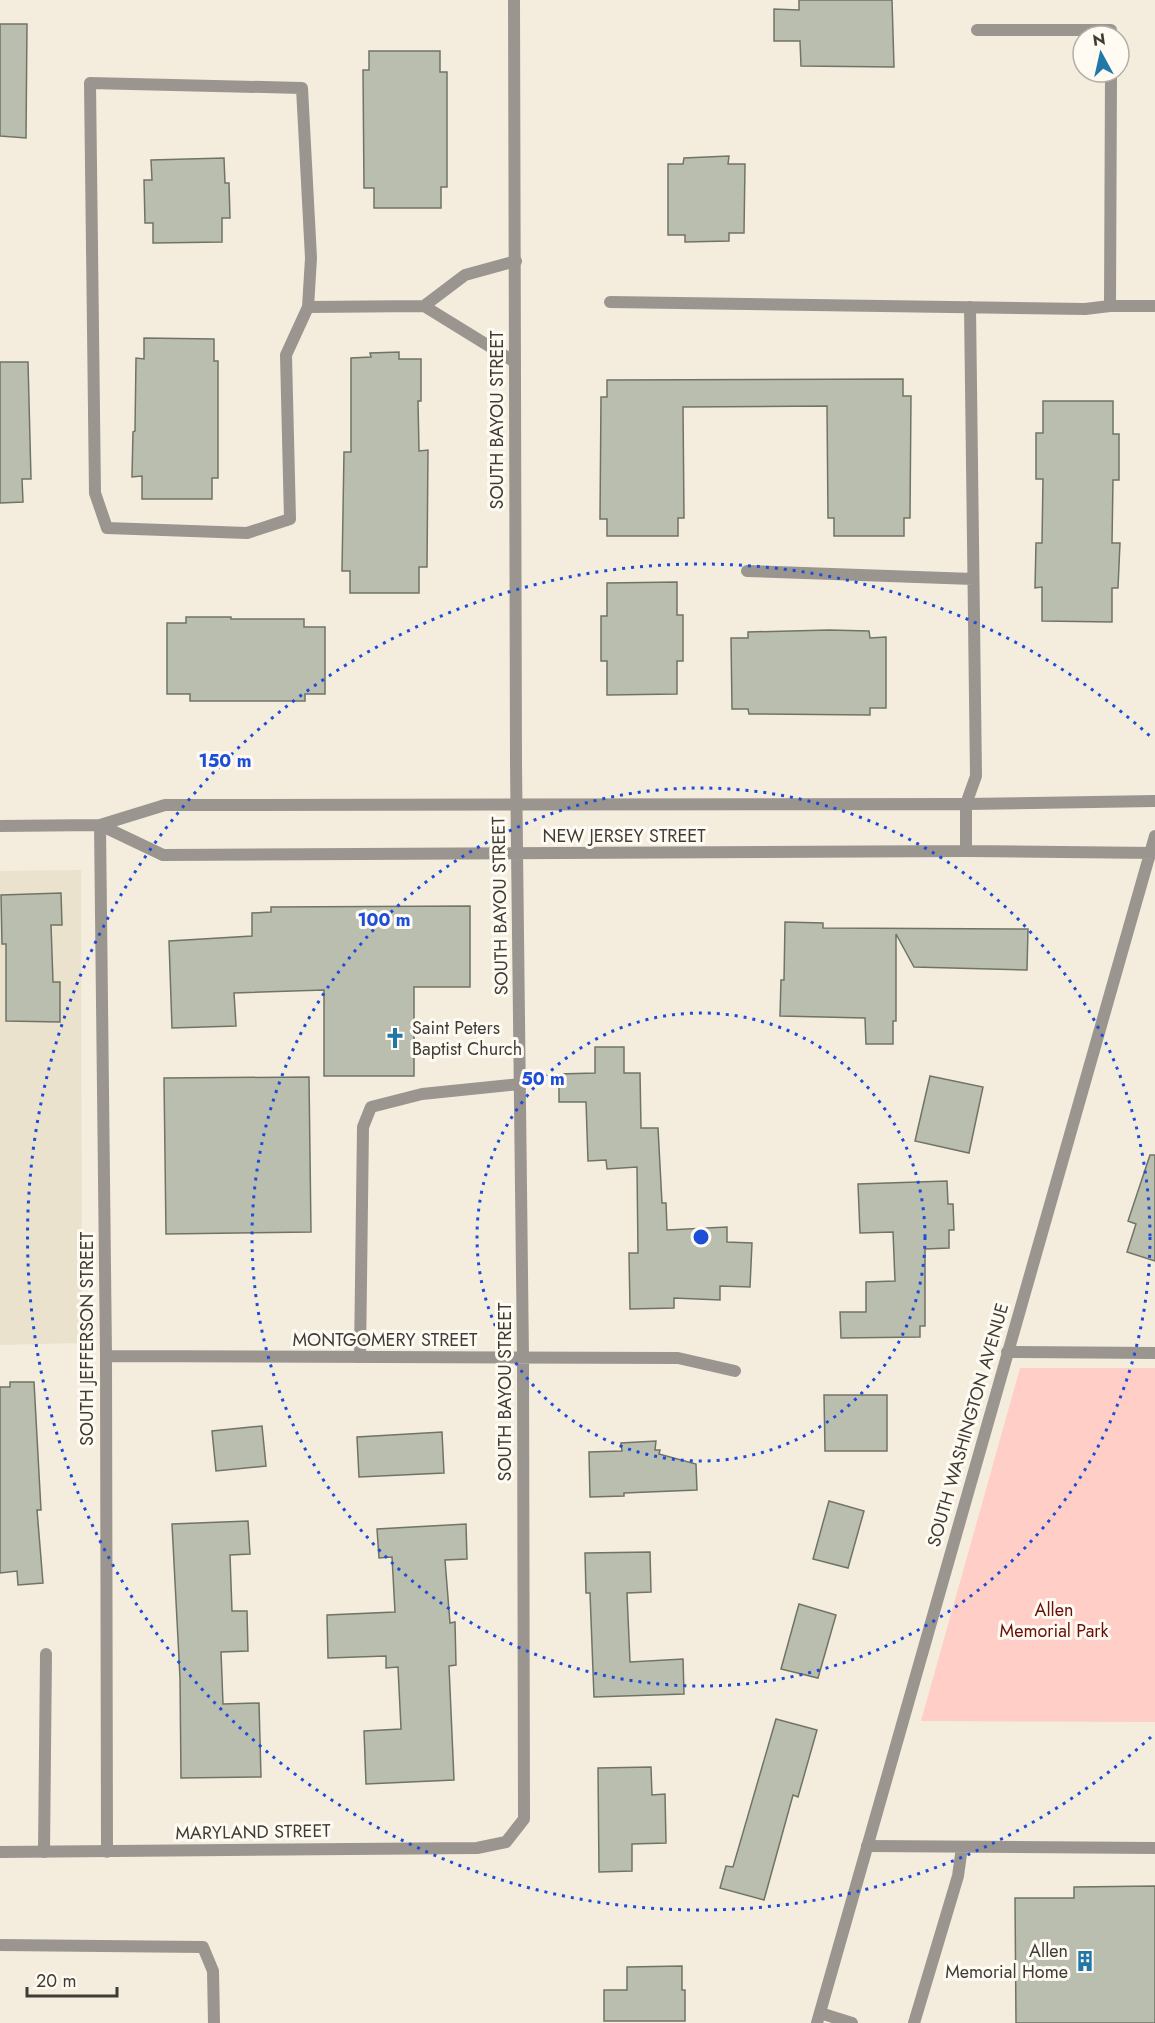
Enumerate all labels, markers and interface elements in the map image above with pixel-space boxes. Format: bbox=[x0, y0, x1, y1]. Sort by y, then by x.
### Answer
north arrow bbox=[1071, 24, 1131, 84]
text: N bbox=[1091, 27, 1107, 52]
street label: SOUTH BAYOU STREET bbox=[484, 330, 510, 509]
text: 150 m bbox=[199, 748, 251, 774]
street label: SOUTH BAYOU STREET bbox=[485, 816, 515, 996]
street label: NEW JERSEY STREET bbox=[542, 823, 706, 849]
text: 100 m bbox=[357, 907, 411, 933]
place label: Saint Peters Baptist Church bbox=[412, 1015, 522, 1062]
church icon: Saint Peters Baptist Church bbox=[383, 1026, 407, 1050]
text: 50 m bbox=[521, 1066, 565, 1092]
centre of rings bbox=[691, 1227, 711, 1247]
street label: SOUTH JEFFERSON STREET bbox=[74, 1231, 100, 1446]
street label: SOUTH WASHINGTON AVENUE bbox=[921, 1300, 1015, 1550]
street label: SOUTH BAYOU STREET bbox=[492, 1302, 518, 1481]
street label: MONTGOMERY STREET bbox=[293, 1327, 478, 1353]
park label: Allen Memorial Park bbox=[1000, 1597, 1108, 1644]
street label: MARYLAND STREET bbox=[175, 1818, 331, 1846]
place label: Allen Memorial Home bbox=[945, 1938, 1068, 1985]
building icon: Allen Memorial Home bbox=[1073, 1949, 1097, 1973]
scale bar bbox=[27, 1960, 117, 1998]
text: 20 m bbox=[36, 1968, 76, 1994]

